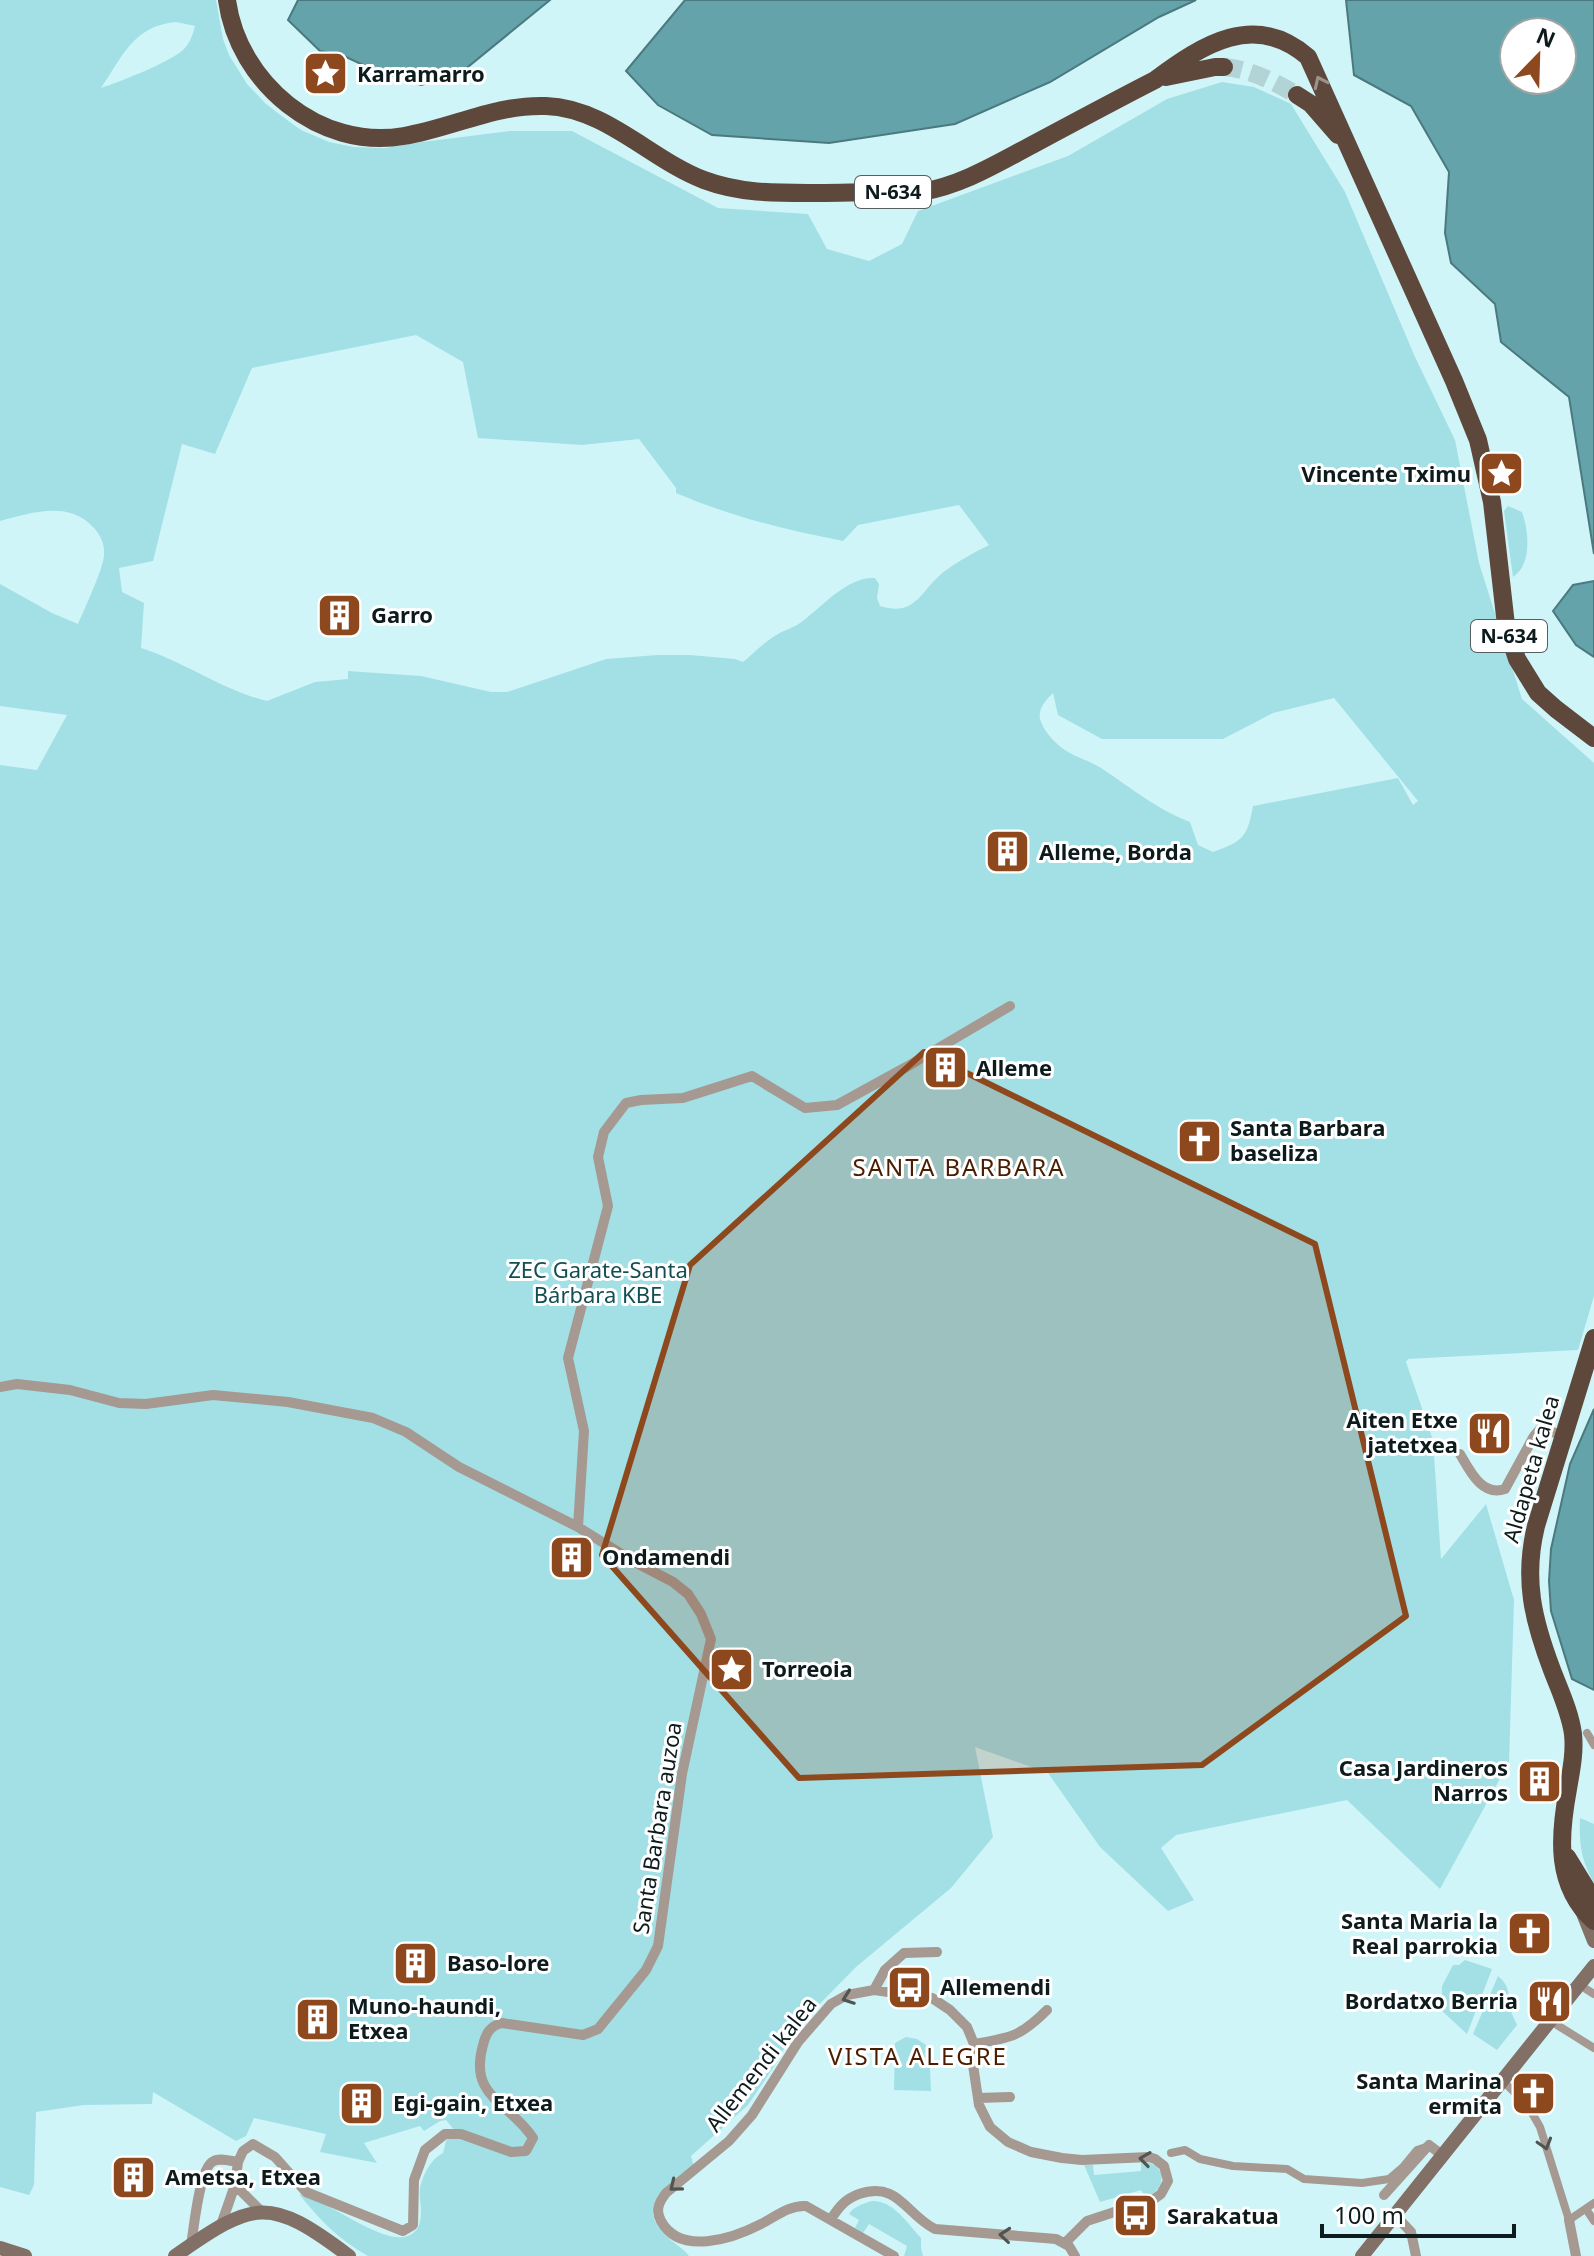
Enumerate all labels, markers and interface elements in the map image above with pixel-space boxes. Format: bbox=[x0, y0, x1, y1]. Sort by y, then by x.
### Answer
north arrow bbox=[1498, 16, 1578, 96]
text: N bbox=[1532, 19, 1560, 54]
place icon: Karramarro bbox=[302, 50, 350, 98]
place label: Karramarro bbox=[357, 58, 485, 88]
one-way arrow bbox=[1313, 76, 1329, 90]
road number: N-634 bbox=[855, 176, 931, 208]
place icon: Vincente Tximu bbox=[1478, 450, 1526, 498]
place label: Vincente Tximu bbox=[1301, 458, 1471, 488]
building icon: Garro bbox=[316, 591, 364, 639]
place label: Garro bbox=[371, 599, 433, 629]
road number: N-634 bbox=[1471, 620, 1547, 652]
building icon: Alleme, Borda bbox=[984, 828, 1032, 876]
place label: Alleme, Borda bbox=[1039, 836, 1192, 866]
building icon: Alleme bbox=[921, 1044, 969, 1092]
place label: Alleme bbox=[976, 1052, 1052, 1082]
place label: Santa Barbara baseliza bbox=[1230, 1112, 1385, 1167]
church icon: Santa Barbara baseliza bbox=[1175, 1117, 1223, 1165]
district label: SANTA BARBARA bbox=[852, 1150, 1066, 1183]
park label: ZEC Garate-Santa Bárbara KBE bbox=[508, 1254, 688, 1309]
street label: Aldapeta kalea bbox=[1495, 1391, 1565, 1546]
place label: Aiten Etxe jatetxea bbox=[1346, 1404, 1458, 1459]
restaurant icon: Aiten Etxe jatetxea bbox=[1465, 1409, 1513, 1457]
building icon: Ondamendi bbox=[547, 1533, 595, 1581]
place label: Ondamendi bbox=[602, 1541, 730, 1571]
place icon: Torreoia bbox=[707, 1645, 755, 1693]
place label: Torreoia bbox=[762, 1653, 853, 1683]
street label: Santa Barbara auzoa bbox=[624, 1720, 688, 1936]
place label: Casa Jardineros Narros bbox=[1339, 1752, 1508, 1807]
building icon: Casa Jardineros Narros bbox=[1515, 1757, 1563, 1805]
place label: Santa Maria la Real parrokia bbox=[1341, 1905, 1498, 1960]
church icon: Santa Maria la Real parrokia bbox=[1505, 1910, 1553, 1958]
building icon: Baso-lore bbox=[392, 1939, 440, 1987]
place label: Baso-lore bbox=[447, 1947, 549, 1977]
bus stop icon: Allemendi bbox=[885, 1963, 933, 2011]
place label: Allemendi bbox=[940, 1971, 1051, 2001]
restaurant icon: Bordatxo Berria bbox=[1525, 1977, 1573, 2025]
place label: Bordatxo Berria bbox=[1345, 1985, 1518, 2015]
one-way arrow bbox=[842, 1988, 856, 2004]
place label: Muno-haundi, Etxea bbox=[348, 1990, 501, 2045]
street label: Allemendi kalea bbox=[698, 1990, 822, 2137]
building icon: Muno-haundi, Etxea bbox=[293, 1995, 341, 2043]
district label: VISTA ALEGRE bbox=[828, 2039, 1008, 2072]
place label: Santa Marina ermita bbox=[1356, 2065, 1502, 2120]
church icon: Santa Marina ermita bbox=[1509, 2070, 1557, 2118]
building icon: Egi-gain, Etxea bbox=[338, 2079, 386, 2127]
place label: Egi-gain, Etxea bbox=[393, 2087, 553, 2117]
one-way arrow bbox=[1536, 2136, 1552, 2150]
one-way arrow bbox=[1139, 2151, 1152, 2168]
building icon: Ametsa, Etxea bbox=[110, 2153, 158, 2201]
place label: Ametsa, Etxea bbox=[165, 2161, 321, 2191]
one-way arrow bbox=[670, 2176, 684, 2191]
scale bar bbox=[1322, 2188, 1514, 2238]
bus stop icon: Sarakatua bbox=[1112, 2192, 1160, 2240]
text: 100 m bbox=[1334, 2198, 1404, 2231]
place label: Sarakatua bbox=[1167, 2200, 1279, 2230]
one-way arrow bbox=[998, 2227, 1011, 2244]

